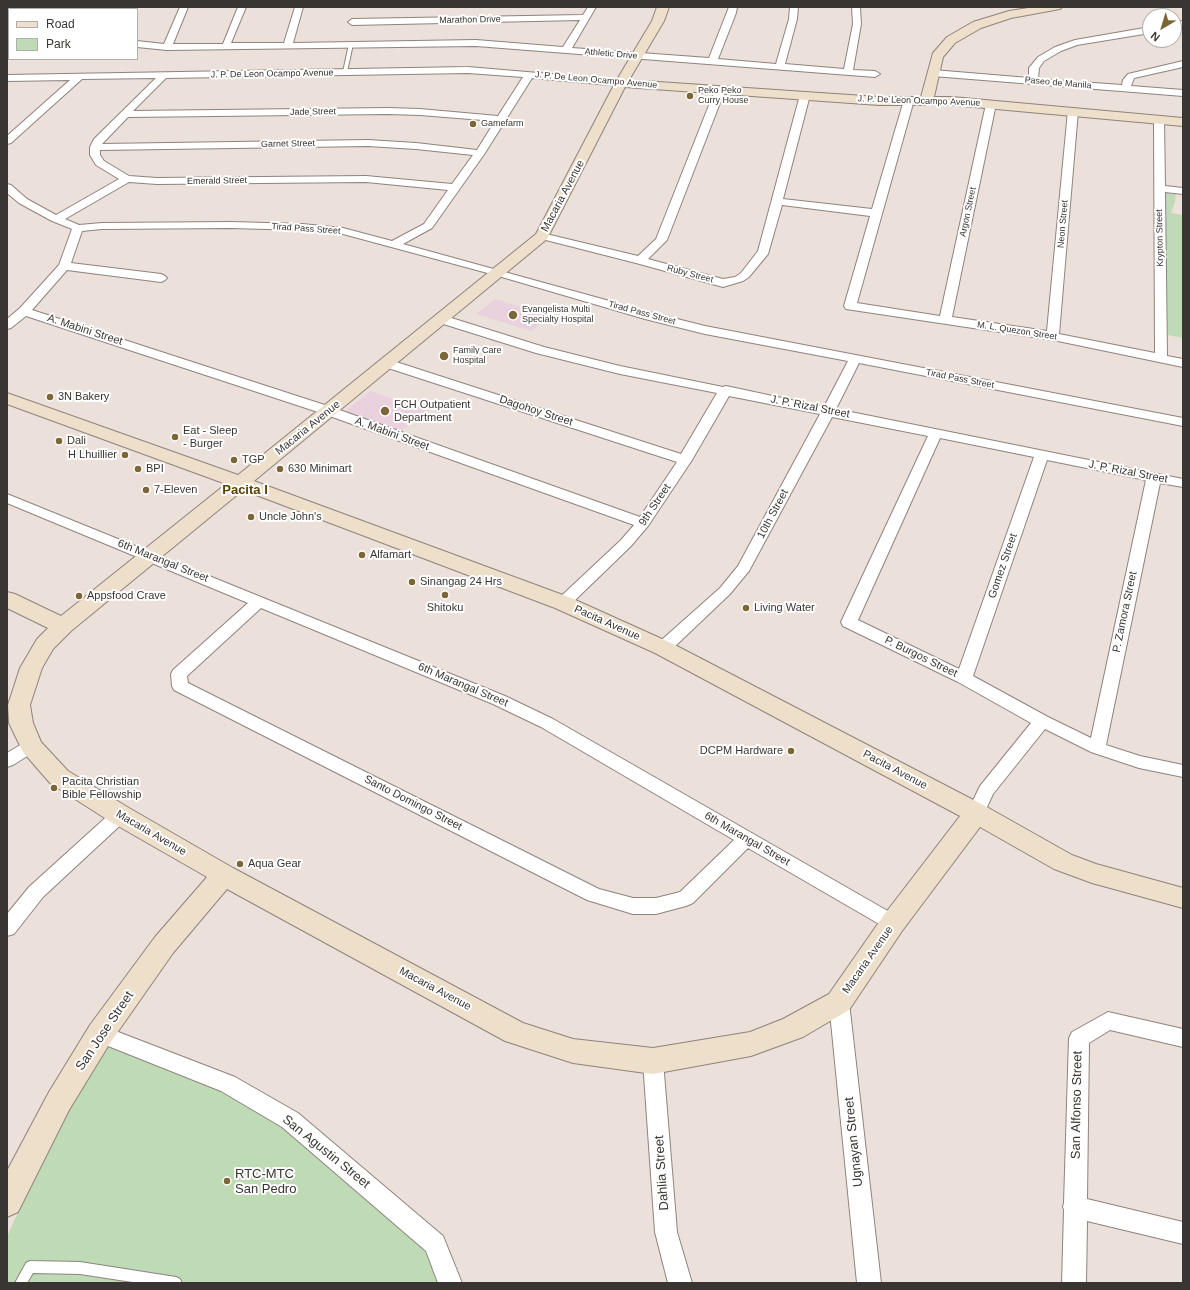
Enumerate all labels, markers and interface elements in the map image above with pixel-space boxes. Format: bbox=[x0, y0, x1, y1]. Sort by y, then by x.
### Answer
legend bbox=[8, 8, 138, 60]
north arrow bbox=[1142, 8, 1182, 48]
street label: Marathon Drive bbox=[439, 14, 501, 26]
text: Road bbox=[46, 17, 75, 31]
text: N bbox=[1148, 29, 1162, 44]
text: Park bbox=[46, 37, 71, 51]
street label: Athletic Drive bbox=[584, 46, 638, 62]
street label: J. P. De Leon Ocampo Avenue bbox=[211, 68, 333, 80]
street label: J. P. De Leon Ocampo Avenue bbox=[534, 69, 658, 91]
street label: Paseo de Manila bbox=[1024, 75, 1092, 91]
place label: Peko Peko Curry House bbox=[698, 86, 749, 107]
marker: Peko Peko Curry House bbox=[685, 91, 695, 101]
street label: J. P. De Leon Ocampo Avenue bbox=[857, 93, 981, 109]
street label: Jade Street bbox=[290, 106, 336, 118]
marker: Gamefarm bbox=[468, 119, 478, 129]
place label: Gamefarm bbox=[481, 119, 524, 129]
street label: Garnet Street bbox=[261, 138, 315, 150]
street label: Macaria Avenue bbox=[539, 158, 587, 234]
street label: Emerald Street bbox=[187, 175, 247, 187]
street label: Argon Street bbox=[957, 186, 979, 238]
street label: Neon Street bbox=[1056, 200, 1070, 248]
street label: Krypton Street bbox=[1154, 209, 1166, 267]
street label: Tirad Pass Street bbox=[271, 221, 341, 237]
street label: Ruby Street bbox=[666, 263, 714, 285]
street label: Tirad Pass Street bbox=[607, 299, 677, 327]
place label: Evangelista Multi Specialty Hospital bbox=[522, 305, 594, 326]
marker: Evangelista Multi Specialty Hospital bbox=[507, 309, 519, 321]
street label: A. Mabini Street bbox=[46, 312, 124, 348]
street label: M. L. Quezon Street bbox=[976, 319, 1058, 343]
place label: Family Care Hospital bbox=[453, 346, 502, 367]
marker: Family Care Hospital bbox=[438, 350, 450, 362]
street label: Tirad Pass Street bbox=[925, 367, 995, 391]
place label: 3N Bakery bbox=[58, 390, 109, 404]
marker: 3N Bakery bbox=[45, 392, 55, 402]
street label: Dagohoy Street bbox=[498, 393, 574, 429]
street label: J. P. Rizal Street bbox=[769, 393, 851, 421]
street label: Macaria Avenue bbox=[273, 398, 343, 458]
place label: FCH Outpatient Department bbox=[394, 398, 470, 424]
marker: FCH Outpatient Department bbox=[379, 405, 391, 417]
street label: A. Mabini Street bbox=[353, 414, 431, 454]
place label: Eat - Sleep - Burger bbox=[183, 424, 237, 450]
marker: Eat - Sleep - Burger bbox=[170, 432, 180, 442]
place label: Dali bbox=[67, 434, 86, 448]
marker: Dali bbox=[54, 436, 64, 446]
place label: H Lhuillier bbox=[68, 448, 117, 462]
marker: H Lhuillier bbox=[120, 450, 130, 460]
place label: TGP bbox=[242, 453, 265, 467]
marker: TGP bbox=[229, 455, 239, 465]
street label: J. P. Rizal Street bbox=[1087, 458, 1169, 486]
place label: BPI bbox=[146, 462, 164, 476]
place label: 630 Minimart bbox=[288, 462, 352, 476]
marker: BPI bbox=[133, 464, 143, 474]
marker: 630 Minimart bbox=[275, 464, 285, 474]
district label: Pacita I bbox=[222, 482, 268, 498]
street label: 9th Street bbox=[636, 482, 674, 528]
place label: 7-Eleven bbox=[154, 483, 197, 497]
marker: 7-Eleven bbox=[141, 485, 151, 495]
street label: 10th Street bbox=[755, 487, 791, 541]
place label: Uncle John's bbox=[259, 510, 322, 524]
marker: Uncle John's bbox=[246, 512, 256, 522]
street label: Gomez Street bbox=[986, 532, 1020, 600]
street label: 6th Marangal Street bbox=[116, 537, 210, 585]
place label: Alfamart bbox=[370, 548, 411, 562]
marker: Alfamart bbox=[357, 550, 367, 560]
street label: P. Zamora Street bbox=[1110, 570, 1140, 654]
place label: Sinangag 24 Hrs bbox=[420, 575, 502, 589]
marker: Sinangag 24 Hrs bbox=[407, 577, 417, 587]
place label: Appsfood Crave bbox=[87, 589, 166, 603]
marker: Shitoku bbox=[440, 590, 450, 600]
marker: Appsfood Crave bbox=[74, 591, 84, 601]
place label: Shitoku bbox=[427, 601, 463, 615]
place label: Living Water bbox=[754, 601, 815, 615]
street label: Pacita Avenue bbox=[572, 603, 642, 643]
marker: Living Water bbox=[741, 603, 751, 613]
street label: P. Burgos Street bbox=[882, 634, 960, 680]
street label: 6th Marangal Street bbox=[416, 660, 510, 710]
place label: DCPM Hardware bbox=[700, 744, 783, 758]
marker: DCPM Hardware bbox=[786, 746, 796, 756]
street label: Pacita Avenue bbox=[861, 748, 929, 792]
street label: Santo Domingo Street bbox=[362, 773, 464, 833]
place label: Pacita Christian Bible Fellowship bbox=[62, 775, 141, 801]
marker: Pacita Christian Bible Fellowship bbox=[49, 783, 59, 793]
street label: Macaria Avenue bbox=[113, 807, 189, 859]
street label: 6th Marangal Street bbox=[702, 809, 792, 869]
place label: Aqua Gear bbox=[248, 857, 301, 871]
marker: Aqua Gear bbox=[235, 859, 245, 869]
street label: Macaria Avenue bbox=[840, 924, 896, 996]
street label: Macaria Avenue bbox=[397, 965, 473, 1013]
street label: San Jose Street bbox=[73, 988, 137, 1074]
street label: San Alfonso Street bbox=[1068, 1051, 1086, 1159]
street label: Ugnayan Street bbox=[842, 1096, 866, 1188]
street label: San Agustin Street bbox=[279, 1112, 373, 1192]
street label: Dahlia Street bbox=[652, 1135, 672, 1211]
place label: RTC-MTC San Pedro bbox=[235, 1166, 296, 1197]
marker: RTC-MTC San Pedro bbox=[222, 1176, 232, 1186]

